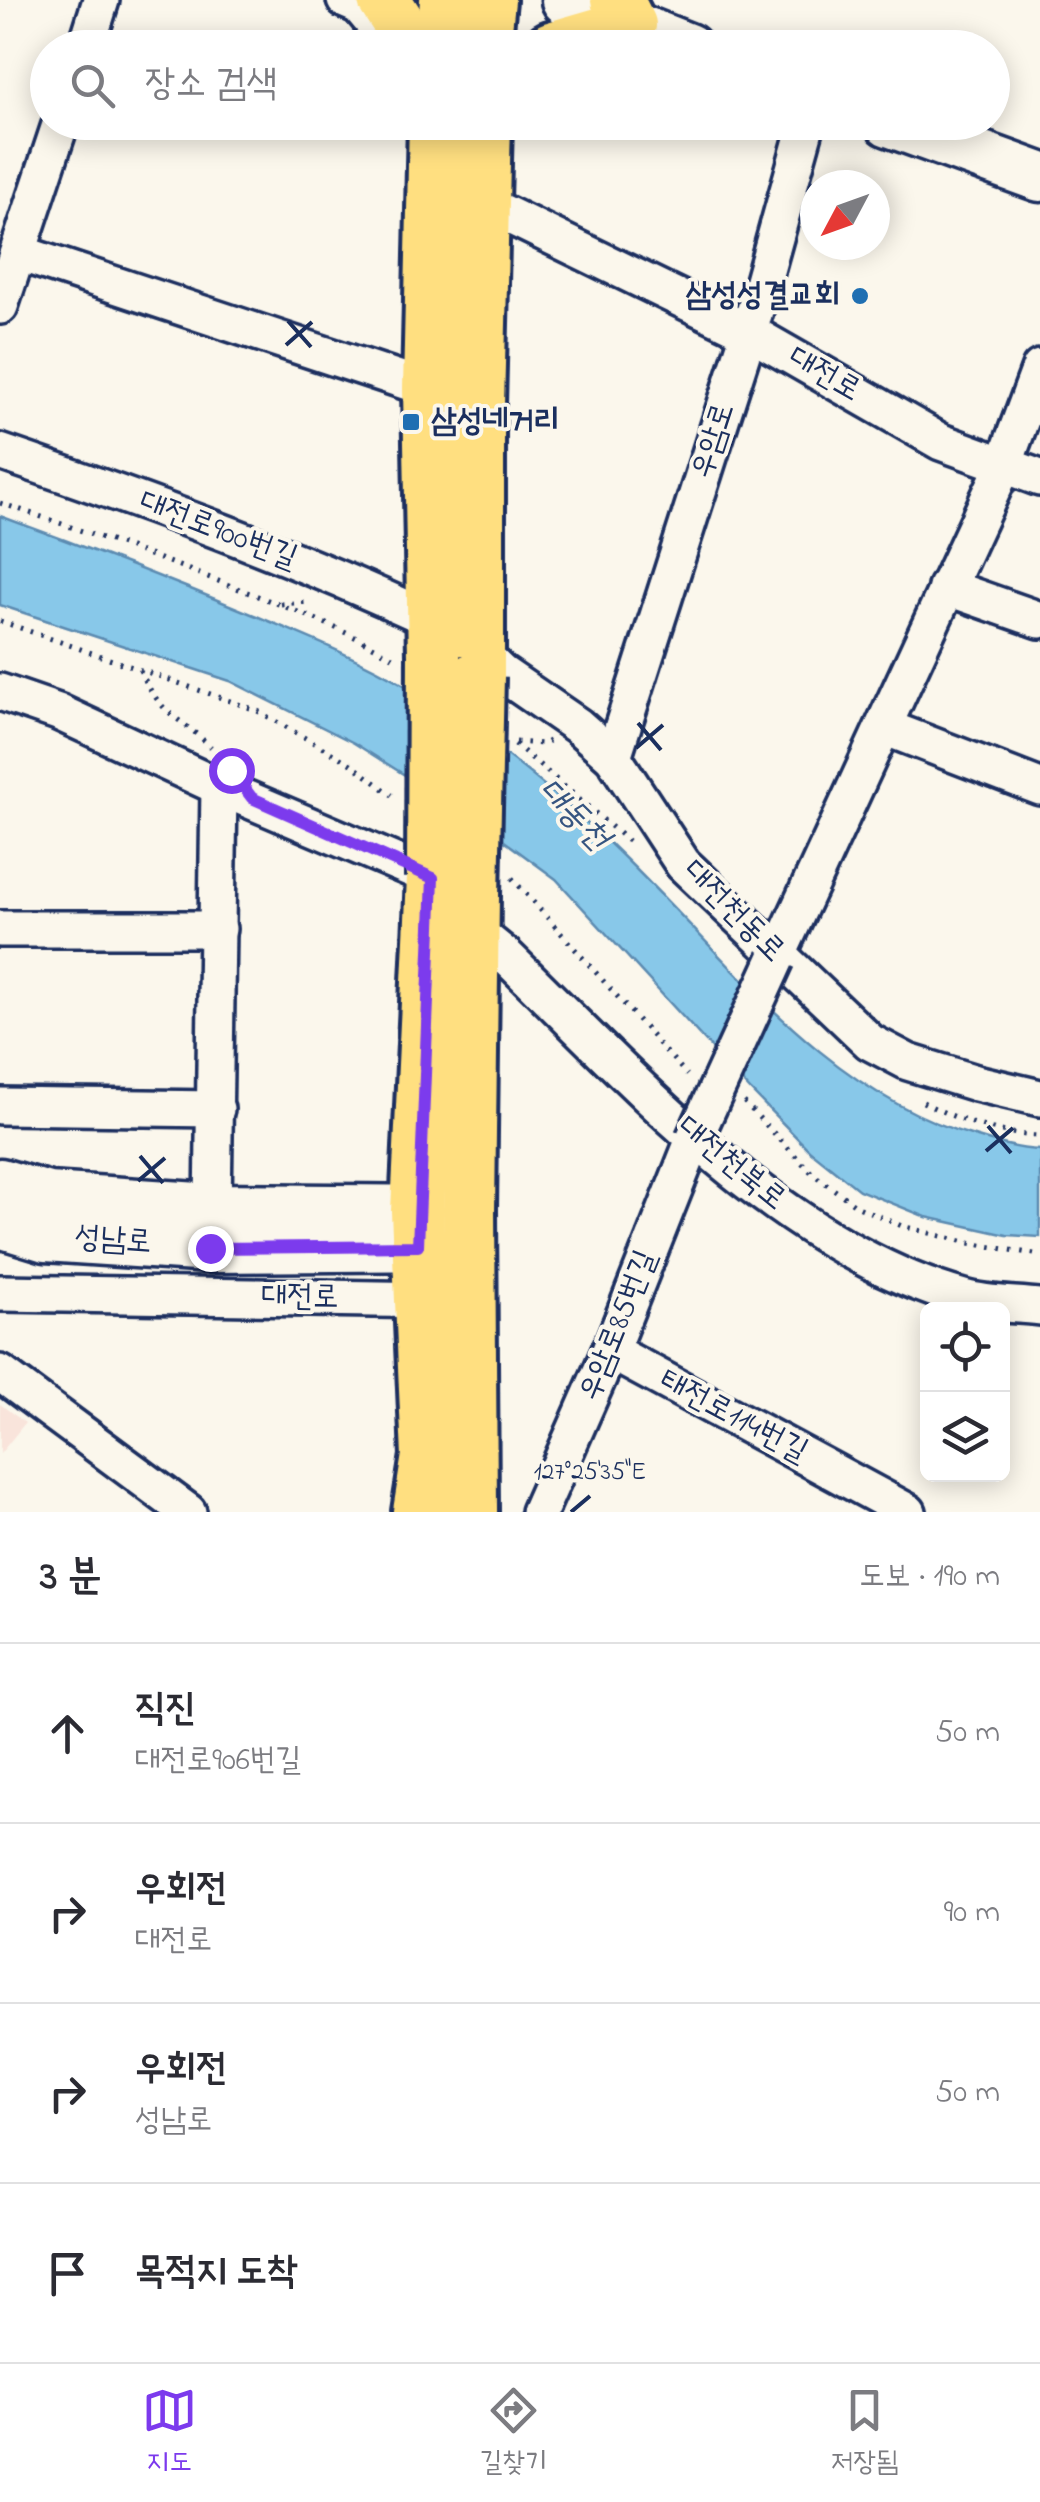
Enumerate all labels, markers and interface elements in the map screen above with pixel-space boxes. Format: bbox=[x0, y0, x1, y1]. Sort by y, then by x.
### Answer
search box bbox=[30, 30, 1010, 140]
text: 장소 검색 bbox=[145, 57, 277, 113]
icon: search bbox=[65, 58, 120, 113]
north arrow bbox=[800, 170, 890, 260]
place label: 삼성성결교회 bbox=[686, 273, 840, 320]
marker: 삼성성결교회 bbox=[849, 285, 871, 307]
street label: 대전로 bbox=[779, 335, 869, 415]
street label: 우암로 bbox=[680, 397, 748, 485]
place label: 삼성네거리 bbox=[431, 399, 560, 446]
marker: 삼성네거리 bbox=[400, 411, 422, 433]
street label: 대전로900번길 bbox=[132, 479, 304, 583]
route start bbox=[209, 748, 255, 794]
water label: 대동천 bbox=[525, 767, 624, 866]
street label: 대전천동로 bbox=[671, 850, 795, 974]
street label: 대전천북로 bbox=[666, 1105, 796, 1223]
street label: 성남로 bbox=[73, 1215, 153, 1267]
route end bbox=[188, 1226, 234, 1272]
street label: 우암로85번길 bbox=[567, 1243, 671, 1409]
street label: 대전로 bbox=[261, 1274, 339, 1322]
map controls bbox=[920, 1302, 1010, 1482]
button: locate bbox=[920, 1302, 1010, 1392]
street label: 태전로114번길 bbox=[650, 1358, 816, 1476]
button: layers bbox=[920, 1392, 1010, 1482]
text: 127°25'35"E bbox=[534, 1455, 646, 1491]
text: 3 분 bbox=[40, 1547, 102, 1608]
text: 도보 · 190 m bbox=[859, 1554, 1000, 1601]
text: 직진 bbox=[135, 1682, 196, 1738]
icon: ahead bbox=[40, 1706, 95, 1761]
text: 50 m bbox=[935, 1710, 1000, 1757]
text: 대전로906번길 bbox=[135, 1738, 301, 1785]
text: 우회전 bbox=[135, 1862, 227, 1918]
icon: right bbox=[40, 1886, 95, 1941]
text: 90 m bbox=[944, 1890, 1000, 1937]
text: 대전로 bbox=[135, 1918, 212, 1965]
text: 우회전 bbox=[135, 2042, 227, 2098]
icon: right bbox=[40, 2066, 95, 2121]
text: 50 m bbox=[935, 2070, 1000, 2117]
text: 성남로 bbox=[135, 2098, 212, 2145]
text: 목적지 도착 bbox=[135, 2245, 297, 2301]
icon: arrive bbox=[40, 2246, 95, 2301]
tab: 지도 bbox=[142, 2383, 197, 2484]
tab: 길찾기 bbox=[480, 2383, 547, 2484]
tab: 저장됨 bbox=[831, 2383, 898, 2484]

